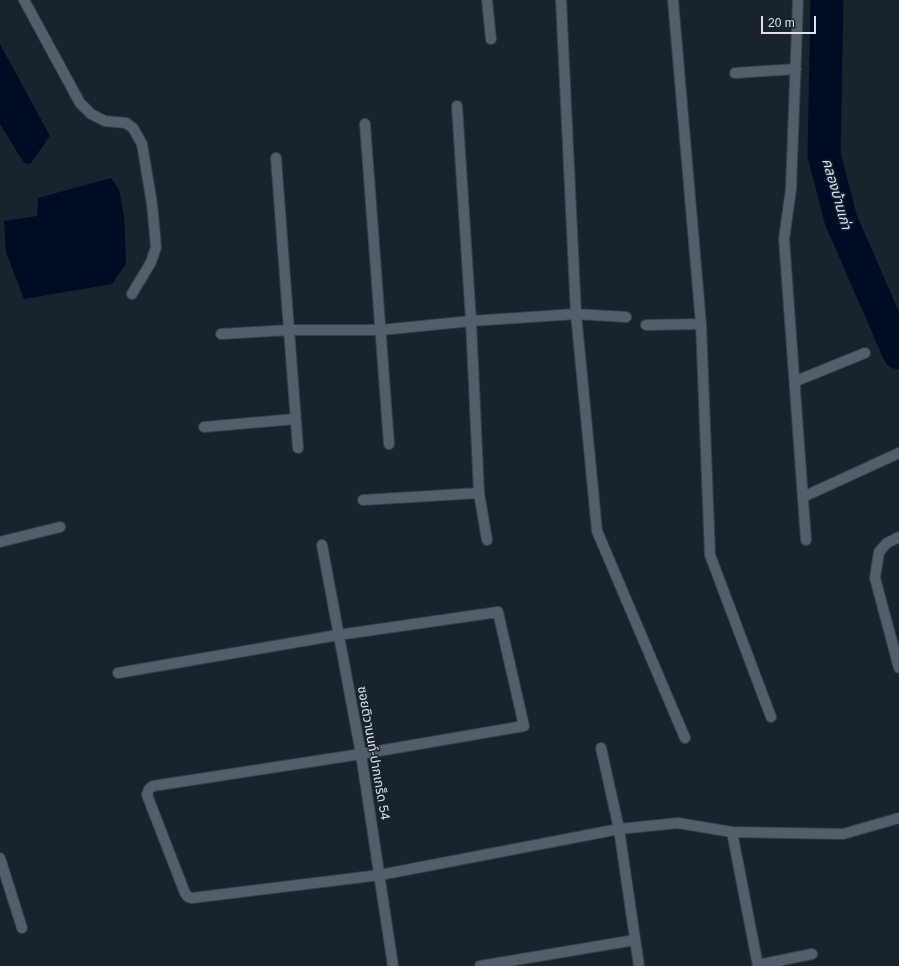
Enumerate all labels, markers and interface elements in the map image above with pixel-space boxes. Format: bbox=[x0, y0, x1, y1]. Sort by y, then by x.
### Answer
scale bar bbox=[763, 8, 818, 34]
text: 20 m bbox=[768, 16, 795, 30]
water label: คลองบ้านเก่า bbox=[818, 157, 854, 231]
street label: ซอยติวานนท์-ปากเกร็ด 54 bbox=[354, 685, 392, 821]

